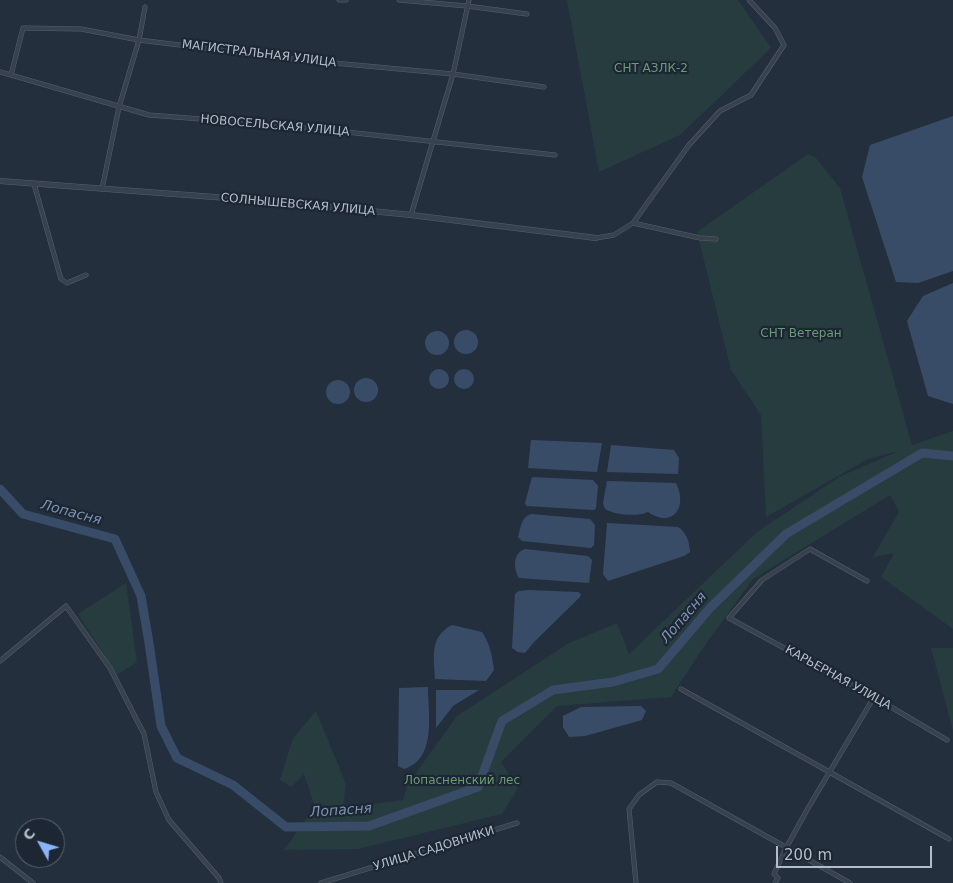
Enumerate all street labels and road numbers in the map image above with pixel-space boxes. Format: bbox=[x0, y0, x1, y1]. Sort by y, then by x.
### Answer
street label: МАГИСТРАЛЬНАЯ УЛИЦА bbox=[181, 37, 337, 71]
street label: НОВОСЕЛЬСКАЯ УЛИЦА bbox=[200, 112, 350, 140]
street label: СОЛНЫШЕВСКАЯ УЛИЦА bbox=[220, 191, 376, 219]
street label: КАРЬЕРНАЯ УЛИЦА bbox=[782, 643, 894, 713]
street label: УЛИЦА САДОВНИКИ bbox=[372, 824, 496, 874]

